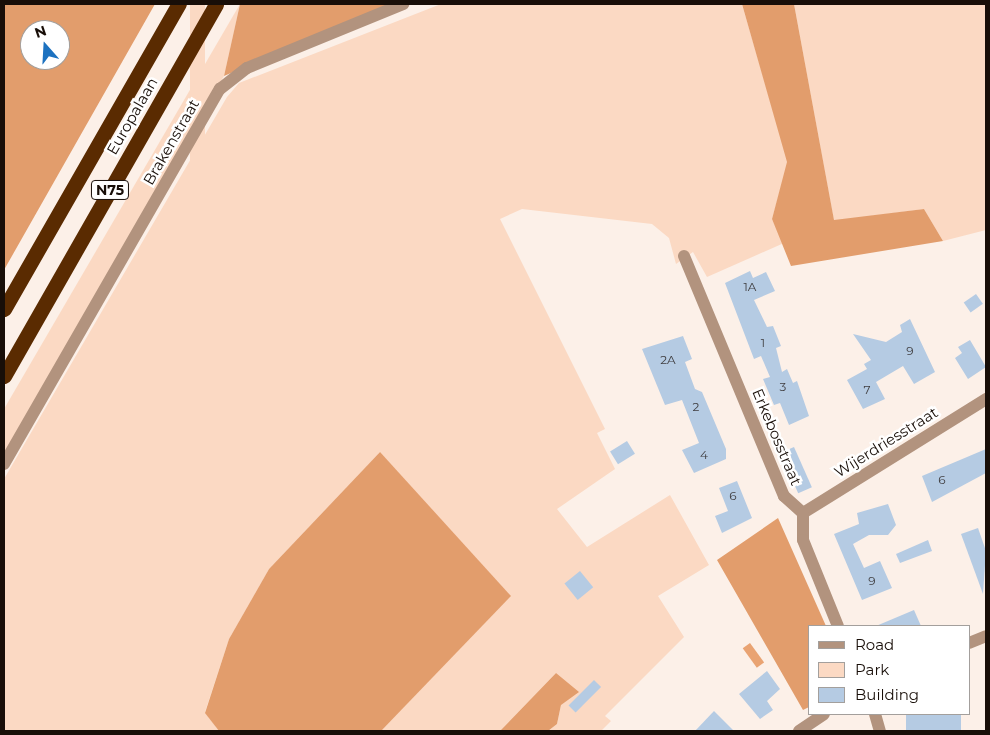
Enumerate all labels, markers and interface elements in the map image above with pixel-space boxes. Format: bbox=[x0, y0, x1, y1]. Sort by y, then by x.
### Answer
north arrow bbox=[20, 20, 70, 70]
text: N bbox=[32, 21, 49, 42]
street label: Europalaan bbox=[103, 74, 161, 158]
street label: Brakenstraat bbox=[139, 96, 203, 188]
road number: N75 bbox=[90, 178, 130, 202]
house number: 1A bbox=[744, 280, 756, 294]
house number: 1 bbox=[761, 336, 765, 350]
house number: 9 bbox=[906, 344, 914, 358]
house number: 2A bbox=[660, 353, 676, 367]
house number: 3 bbox=[780, 380, 786, 394]
house number: 7 bbox=[863, 383, 871, 397]
street label: Erkebosstraat bbox=[749, 386, 805, 488]
house number: 2 bbox=[693, 400, 699, 414]
street label: Wijerdriesstraat bbox=[831, 403, 941, 481]
house number: 4 bbox=[700, 448, 708, 462]
house number: 6 bbox=[938, 473, 946, 487]
house number: 6 bbox=[729, 489, 737, 503]
house number: 9 bbox=[868, 574, 876, 588]
legend bbox=[808, 625, 970, 715]
text: Road bbox=[855, 635, 894, 654]
text: Park bbox=[855, 660, 889, 679]
text: Building bbox=[855, 685, 919, 704]

